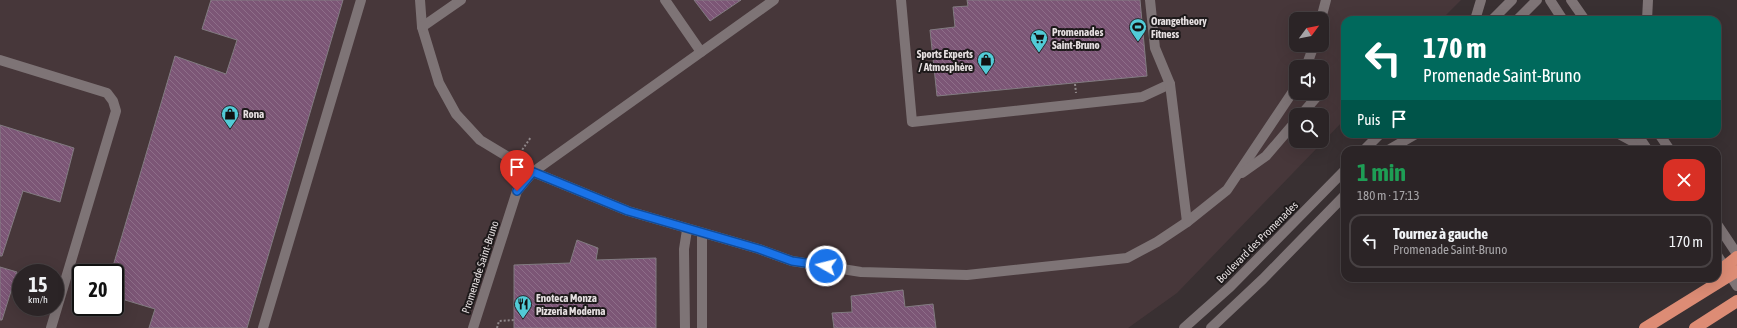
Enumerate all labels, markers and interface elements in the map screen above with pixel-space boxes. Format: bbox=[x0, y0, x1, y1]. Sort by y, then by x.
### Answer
north arrow bbox=[1289, 12, 1329, 52]
map controls bbox=[1289, 12, 1329, 148]
place label: Orangetheory Fitness bbox=[1151, 15, 1207, 40]
sports icon: Orangetheory Fitness bbox=[1128, 17, 1148, 42]
place label: Promenades Saint-Bruno bbox=[1052, 26, 1103, 51]
supermarket icon: Promenades Saint-Bruno bbox=[1029, 28, 1049, 53]
icon: left bbox=[1357, 32, 1409, 84]
text: 170 m bbox=[1423, 32, 1486, 64]
place label: Sports Experts / Atmosphère bbox=[917, 48, 973, 73]
shop icon: Sports Experts / Atmosphère bbox=[976, 50, 996, 75]
button: sound bbox=[1289, 60, 1329, 100]
text: Promenade Saint-Bruno bbox=[1423, 65, 1581, 86]
shop icon: Rona bbox=[220, 104, 240, 129]
place label: Rona bbox=[243, 108, 264, 120]
button: search bbox=[1289, 108, 1329, 148]
icon: arrive bbox=[1388, 108, 1410, 130]
text: Puis bbox=[1357, 111, 1380, 128]
pin bbox=[500, 150, 534, 191]
icon: arrive bbox=[506, 156, 528, 178]
text: 1 min bbox=[1357, 159, 1406, 186]
button: close bbox=[1663, 159, 1705, 201]
text: 180 m · 17:13 bbox=[1357, 188, 1420, 203]
street label: Boulevard des Promenades bbox=[1214, 199, 1300, 285]
street label: Promenade Saint-Bruno bbox=[459, 219, 501, 315]
text: Tournez à gauche bbox=[1393, 225, 1488, 242]
icon: left bbox=[1359, 230, 1381, 252]
text: 170 m bbox=[1669, 233, 1703, 250]
text: Promenade Saint-Bruno bbox=[1393, 242, 1507, 257]
position arrow bbox=[805, 245, 847, 287]
speed limit sign: 20 bbox=[72, 264, 124, 316]
text: 15 bbox=[29, 273, 47, 296]
place label: Enoteca Monza Pizzeria Moderna bbox=[536, 292, 605, 317]
text: km/h bbox=[28, 294, 48, 305]
restaurant icon: Enoteca Monza Pizzeria Moderna bbox=[513, 294, 533, 319]

